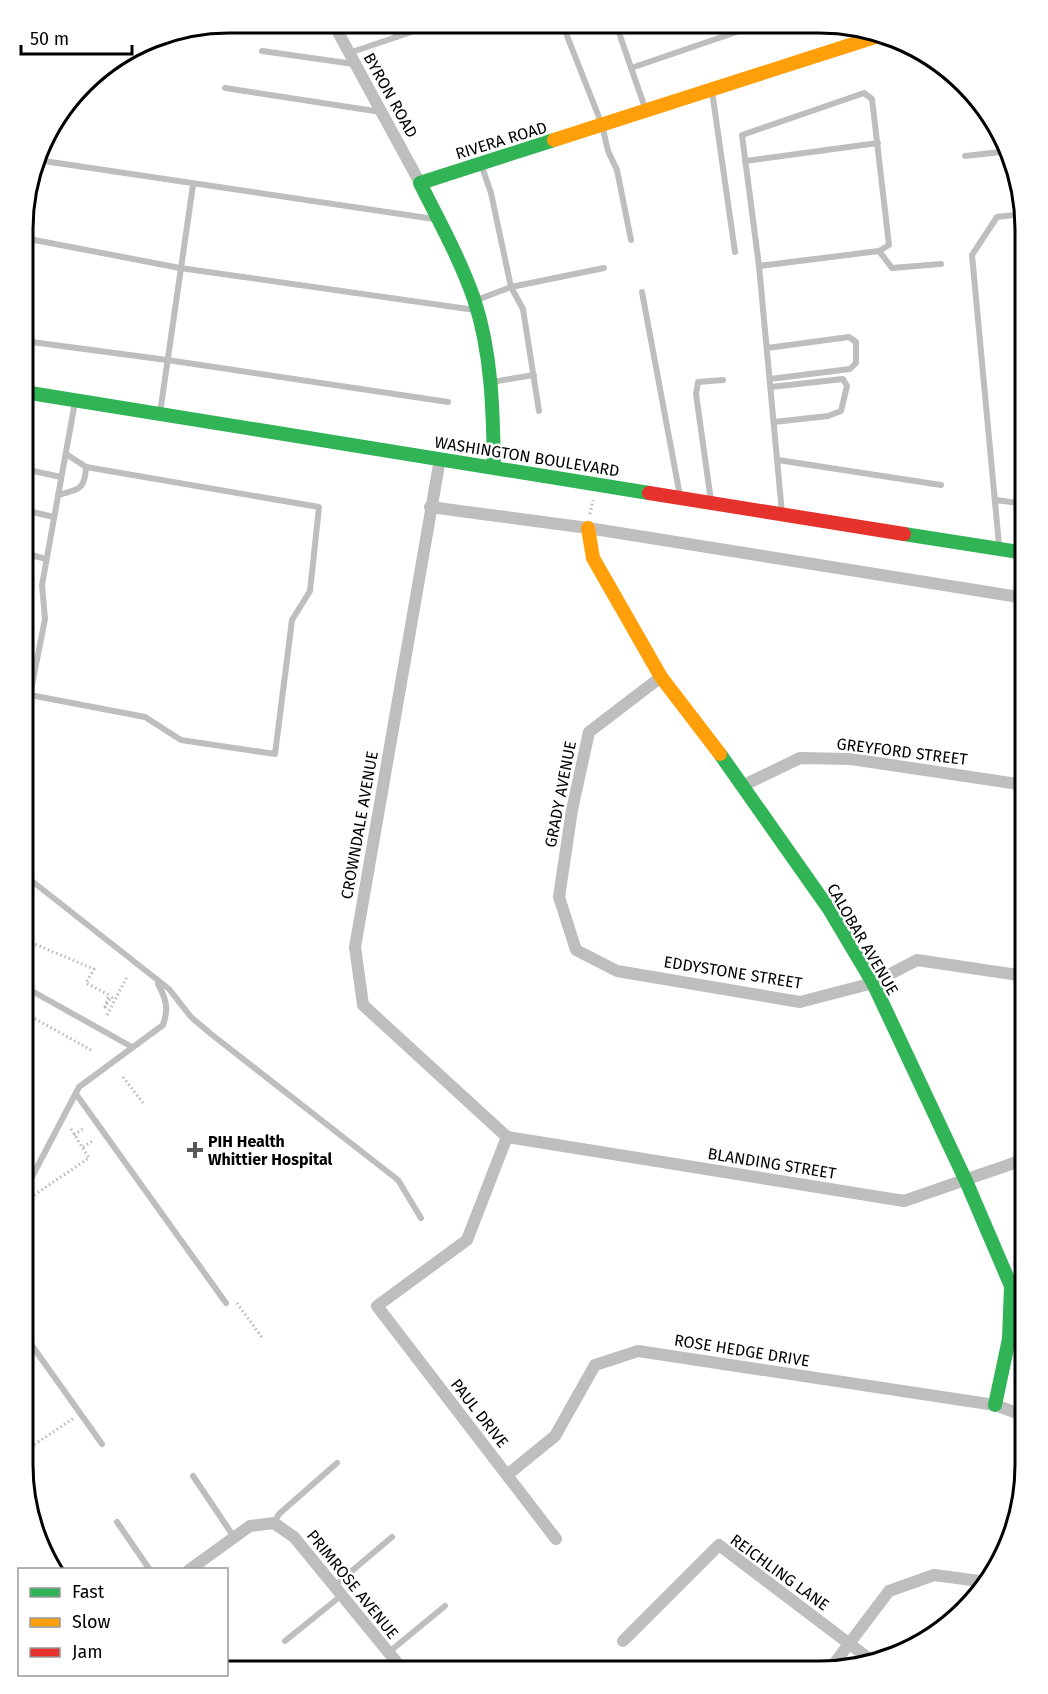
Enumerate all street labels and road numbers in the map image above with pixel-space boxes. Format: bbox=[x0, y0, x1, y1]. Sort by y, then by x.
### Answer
street label: BYRON ROAD bbox=[360, 50, 422, 141]
street label: RIVERA ROAD bbox=[453, 118, 549, 163]
street label: WASHINGTON BOULEVARD bbox=[433, 432, 621, 481]
street label: GREYFORD STREET bbox=[835, 734, 969, 769]
street label: GRADY AVENUE bbox=[541, 739, 580, 849]
street label: CROWNDALE AVENUE bbox=[337, 749, 382, 901]
street label: CALOBAR AVENUE bbox=[823, 880, 902, 998]
street label: EDDYSTONE STREET bbox=[662, 952, 804, 993]
street label: BLANDING STREET bbox=[706, 1144, 838, 1183]
street label: ROSE HEDGE DRIVE bbox=[673, 1330, 811, 1371]
street label: PAUL DRIVE bbox=[447, 1375, 512, 1452]
street label: PRIMROSE AVENUE bbox=[303, 1526, 402, 1643]
street label: REICHLING LANE bbox=[727, 1530, 833, 1615]

